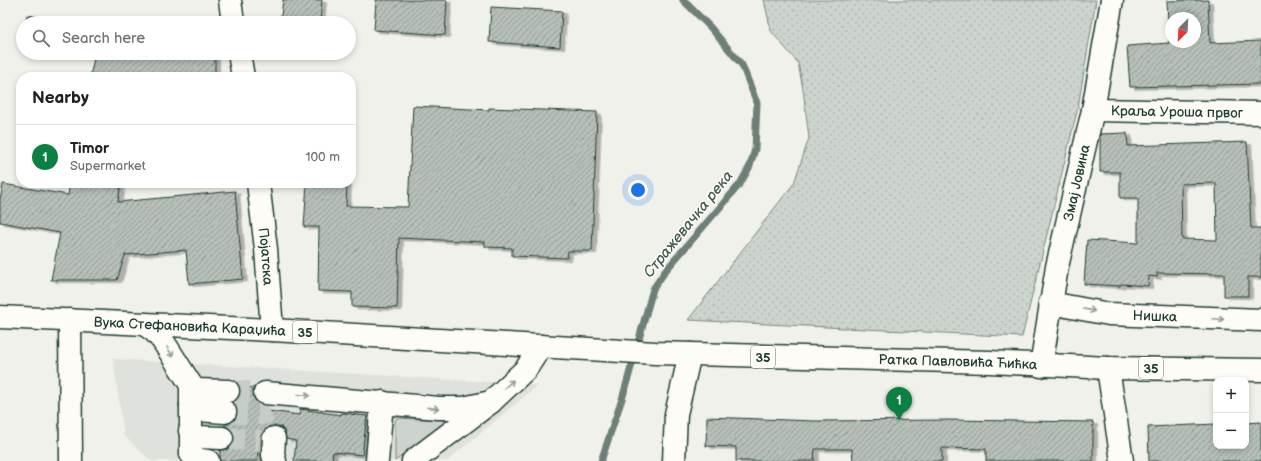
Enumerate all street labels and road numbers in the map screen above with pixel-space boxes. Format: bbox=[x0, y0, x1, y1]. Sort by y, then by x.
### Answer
street label: Краља Уроша првог bbox=[1111, 102, 1244, 122]
street label: Змај Јовина bbox=[1060, 142, 1094, 223]
street label: Појатска bbox=[254, 227, 277, 287]
street label: Нишка bbox=[1132, 307, 1178, 326]
street label: Вука Стефановића Караџића bbox=[93, 313, 287, 340]
road number: 35 bbox=[293, 321, 317, 343]
road number: 35 bbox=[751, 346, 775, 368]
street label: Ратка Павловића Ћићка bbox=[878, 351, 1038, 373]
road number: 35 bbox=[1139, 357, 1163, 379]

